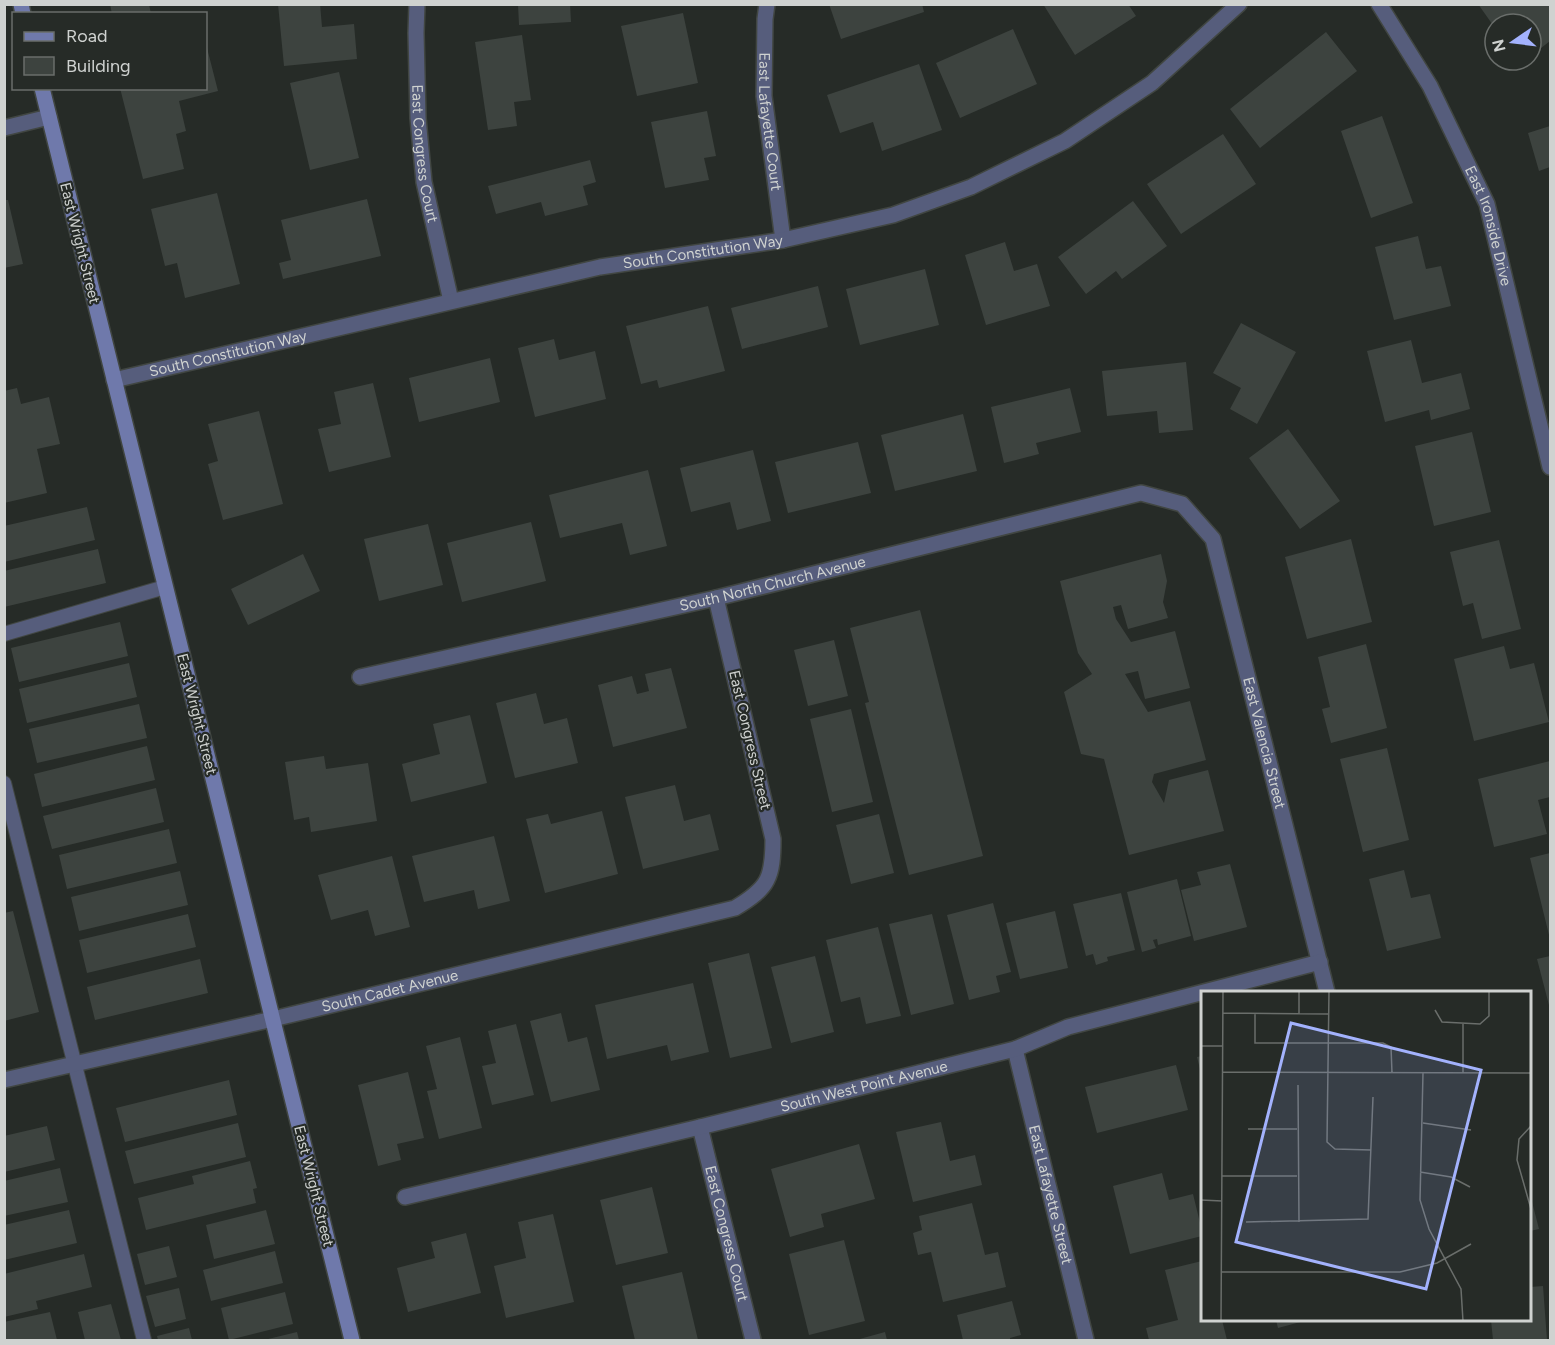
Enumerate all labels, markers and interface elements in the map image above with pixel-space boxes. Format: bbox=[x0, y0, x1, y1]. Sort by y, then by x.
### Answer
legend bbox=[12, 12, 207, 90]
north arrow bbox=[1483, 12, 1543, 72]
text: Road bbox=[66, 25, 107, 47]
text: N bbox=[1488, 37, 1510, 54]
street label: East Lafayette Court bbox=[755, 52, 785, 192]
text: Building bbox=[66, 55, 131, 77]
street label: East Congress Court bbox=[408, 84, 442, 225]
street label: East Ironside Drive bbox=[1461, 163, 1515, 288]
street label: East Wright Street bbox=[56, 180, 104, 306]
street label: South Constitution Way bbox=[622, 231, 784, 272]
street label: South Constitution Way bbox=[147, 326, 309, 381]
street label: South North Church Avenue bbox=[678, 552, 867, 615]
street label: East Wright Street bbox=[173, 651, 221, 777]
street label: East Congress Street bbox=[725, 669, 775, 812]
street label: East Valencia Street bbox=[1239, 675, 1290, 811]
street label: South Cadet Avenue bbox=[320, 966, 460, 1016]
inset map bbox=[1201, 991, 1531, 1321]
street label: South West Point Avenue bbox=[778, 1057, 949, 1116]
street label: East Wright Street bbox=[290, 1123, 338, 1249]
street label: East Lafayette Street bbox=[1025, 1123, 1076, 1266]
street label: East Congress Court bbox=[701, 1164, 752, 1304]

